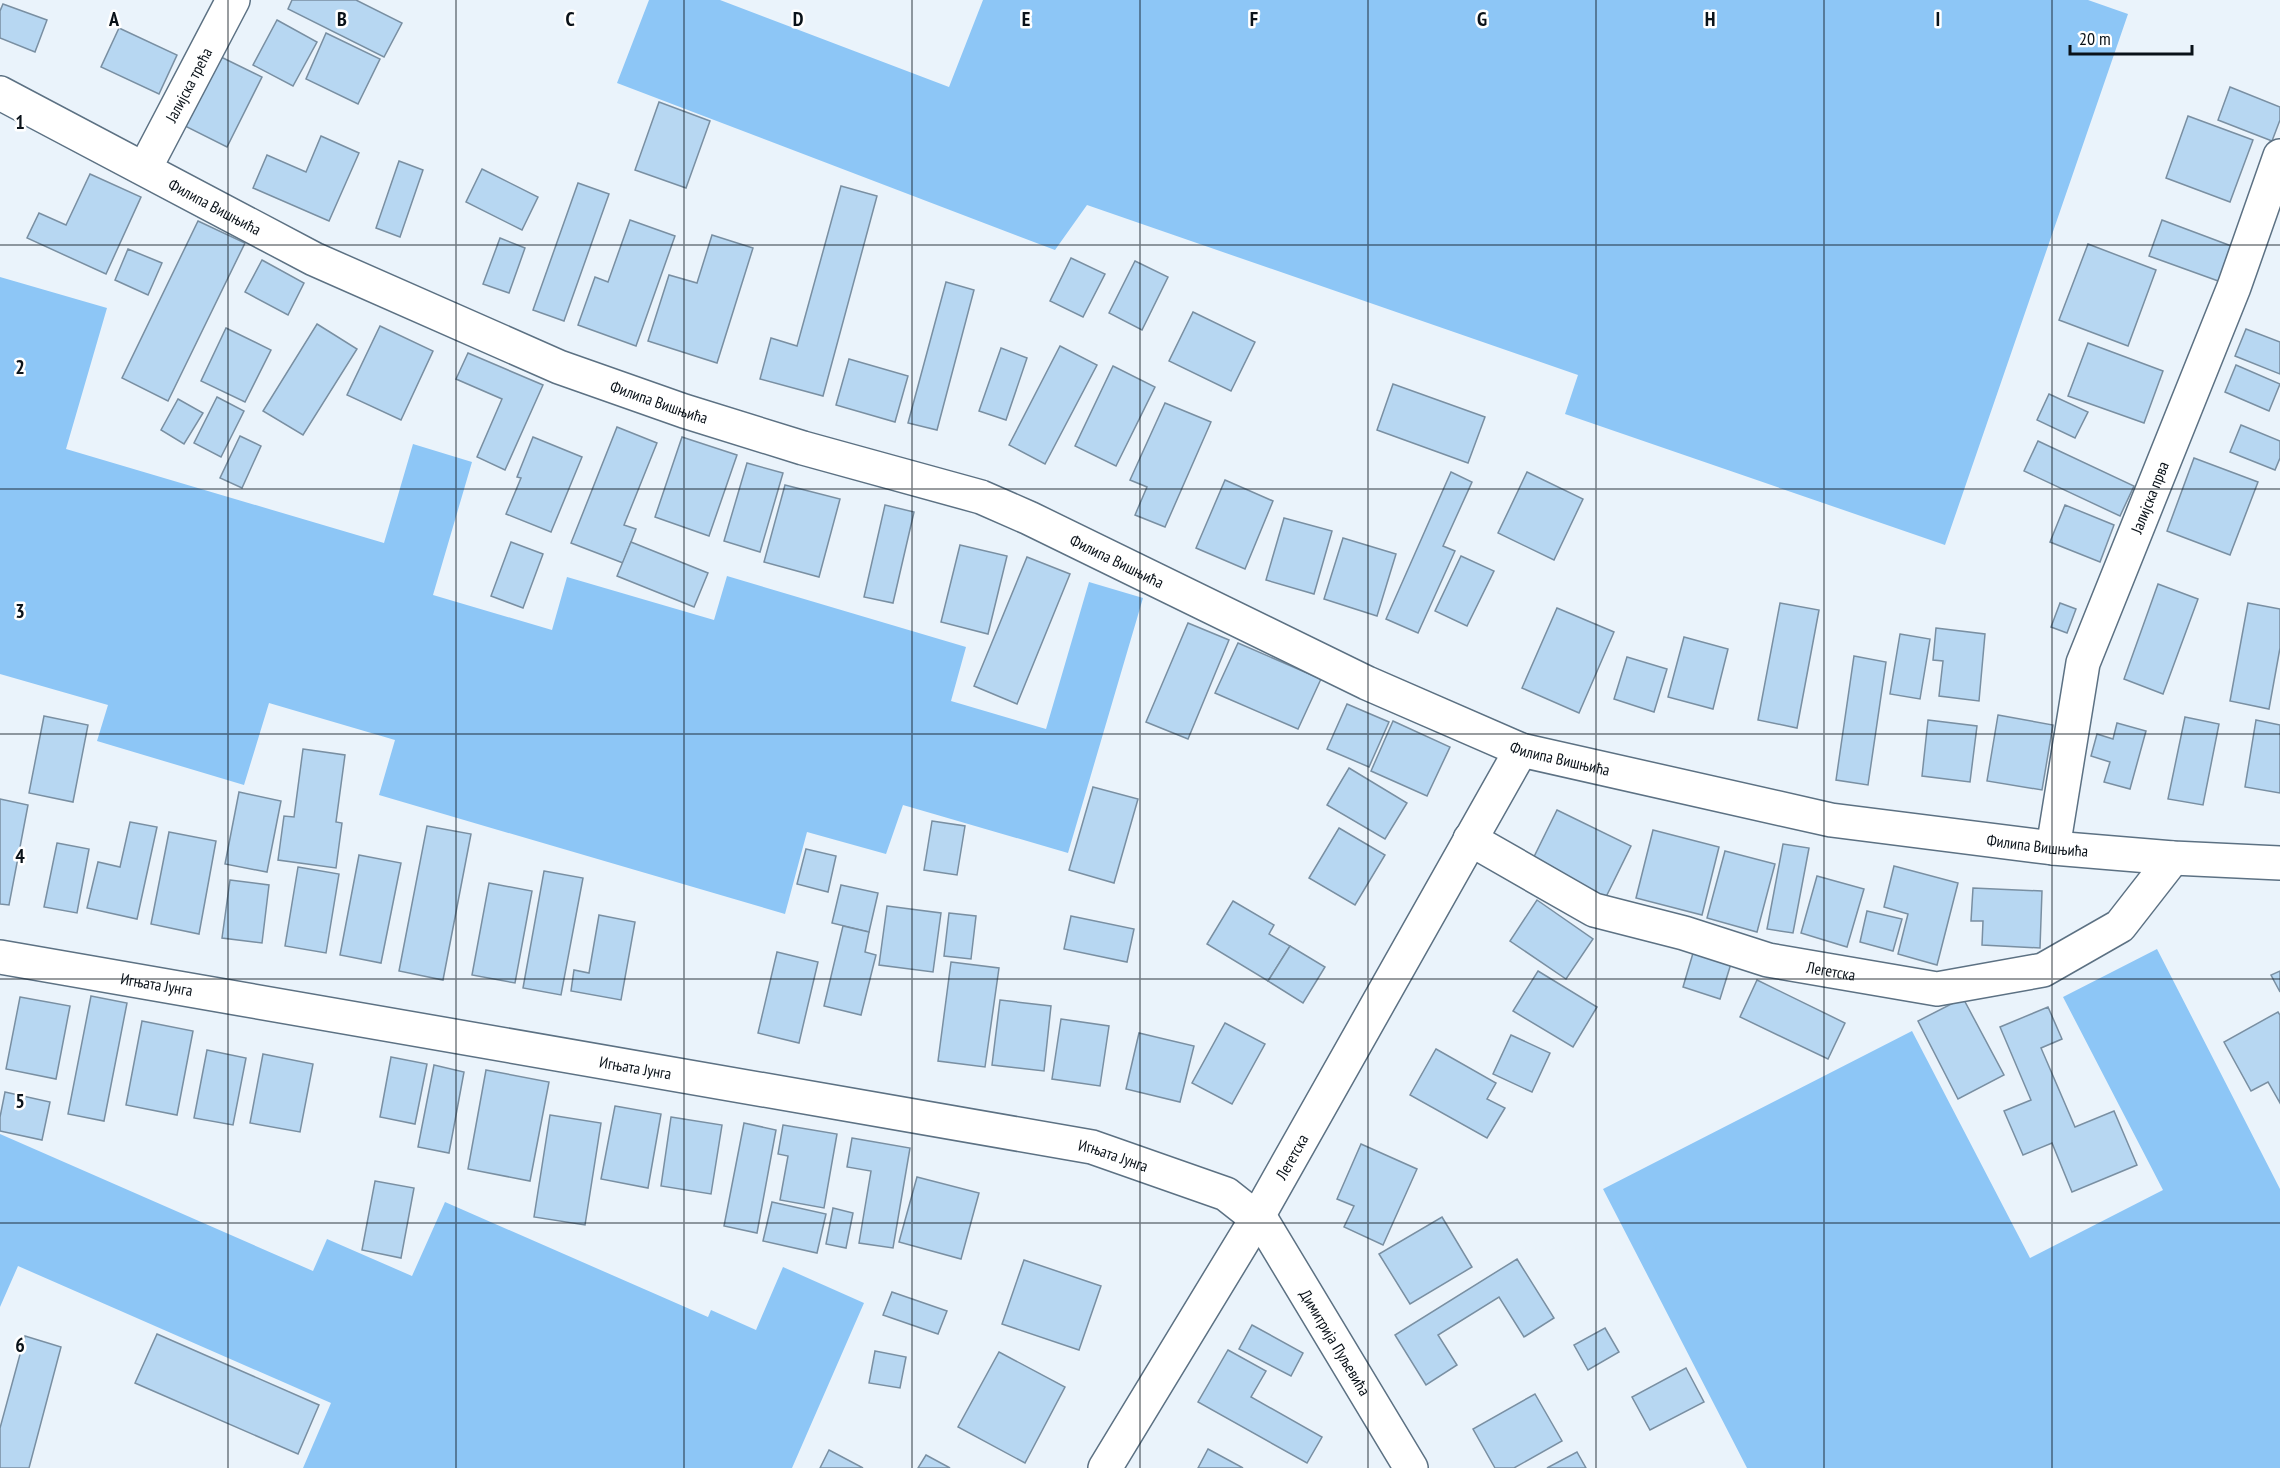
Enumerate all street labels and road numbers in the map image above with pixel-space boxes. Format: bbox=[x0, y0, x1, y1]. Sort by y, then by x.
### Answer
street label: Јалијска трећа bbox=[160, 44, 216, 126]
street label: Филипа Вишњића bbox=[165, 174, 265, 239]
street label: Филипа Вишњића bbox=[608, 376, 710, 428]
street label: Јалијска прва bbox=[2126, 458, 2173, 537]
street label: Филипа Вишњића bbox=[1067, 530, 1167, 592]
street label: Филипа Вишњића bbox=[1507, 736, 1612, 780]
street label: Филипа Вишњића bbox=[1986, 830, 2089, 861]
street label: Легетска bbox=[1804, 957, 1857, 985]
street label: Игњата Јунга bbox=[119, 968, 194, 1000]
street label: Игњата Јунга bbox=[598, 1051, 673, 1084]
street label: Легетска bbox=[1270, 1130, 1312, 1184]
street label: Игњата Јунга bbox=[1077, 1135, 1151, 1176]
street label: Димитрија Пуљевића bbox=[1296, 1285, 1375, 1399]

